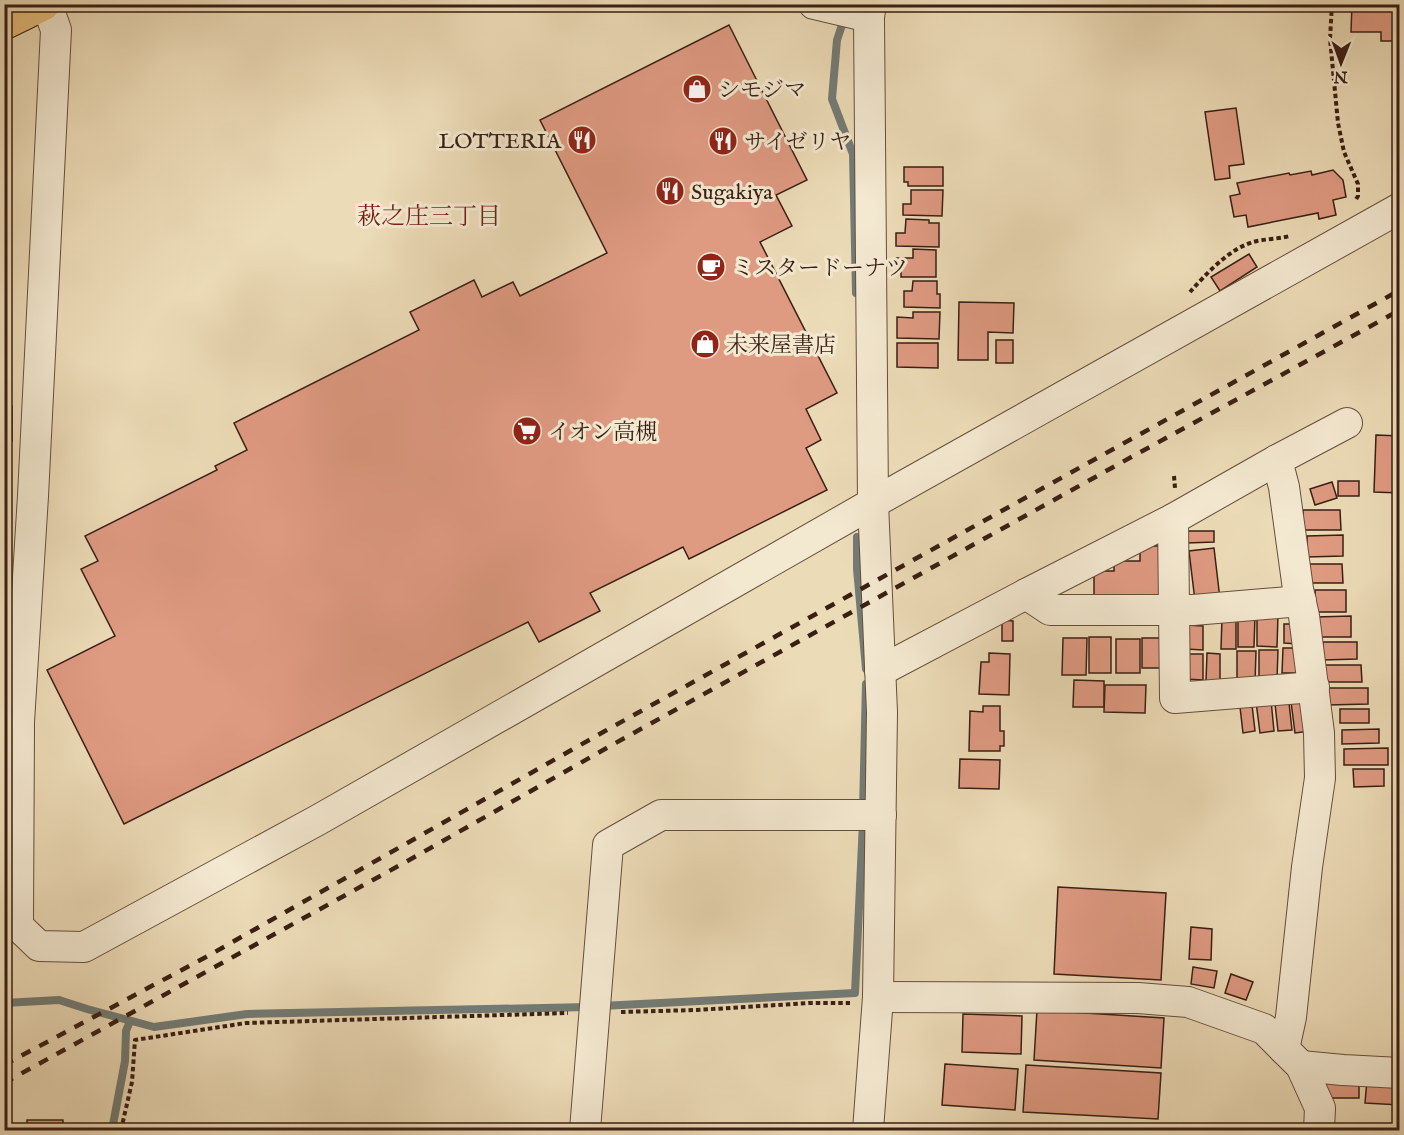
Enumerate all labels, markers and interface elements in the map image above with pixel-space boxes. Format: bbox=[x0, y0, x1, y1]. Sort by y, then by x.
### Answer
north arrow bbox=[1311, 33, 1371, 93]
text: N bbox=[1334, 66, 1349, 86]
shop icon: シモジマ bbox=[681, 73, 713, 105]
place label: シモジマ bbox=[718, 77, 806, 105]
restaurant icon: LOTTERIA bbox=[566, 124, 598, 156]
restaurant icon: サイゼリヤ bbox=[707, 125, 739, 157]
place label: LOTTERIA bbox=[439, 128, 562, 156]
place label: サイゼリヤ bbox=[744, 129, 851, 157]
restaurant icon: Sugakiya bbox=[654, 175, 686, 207]
place label: Sugakiya bbox=[691, 179, 773, 207]
district label: 萩之庄三丁目 bbox=[357, 202, 501, 233]
cafe icon: ミスタードーナツ bbox=[695, 251, 727, 283]
place label: ミスタードーナツ bbox=[732, 255, 908, 283]
shop icon: 未来屋書店 bbox=[689, 328, 721, 360]
place label: 未来屋書店 bbox=[726, 332, 836, 360]
supermarket icon: イオン高槻 bbox=[511, 415, 543, 447]
place label: イオン高槻 bbox=[548, 419, 657, 447]

